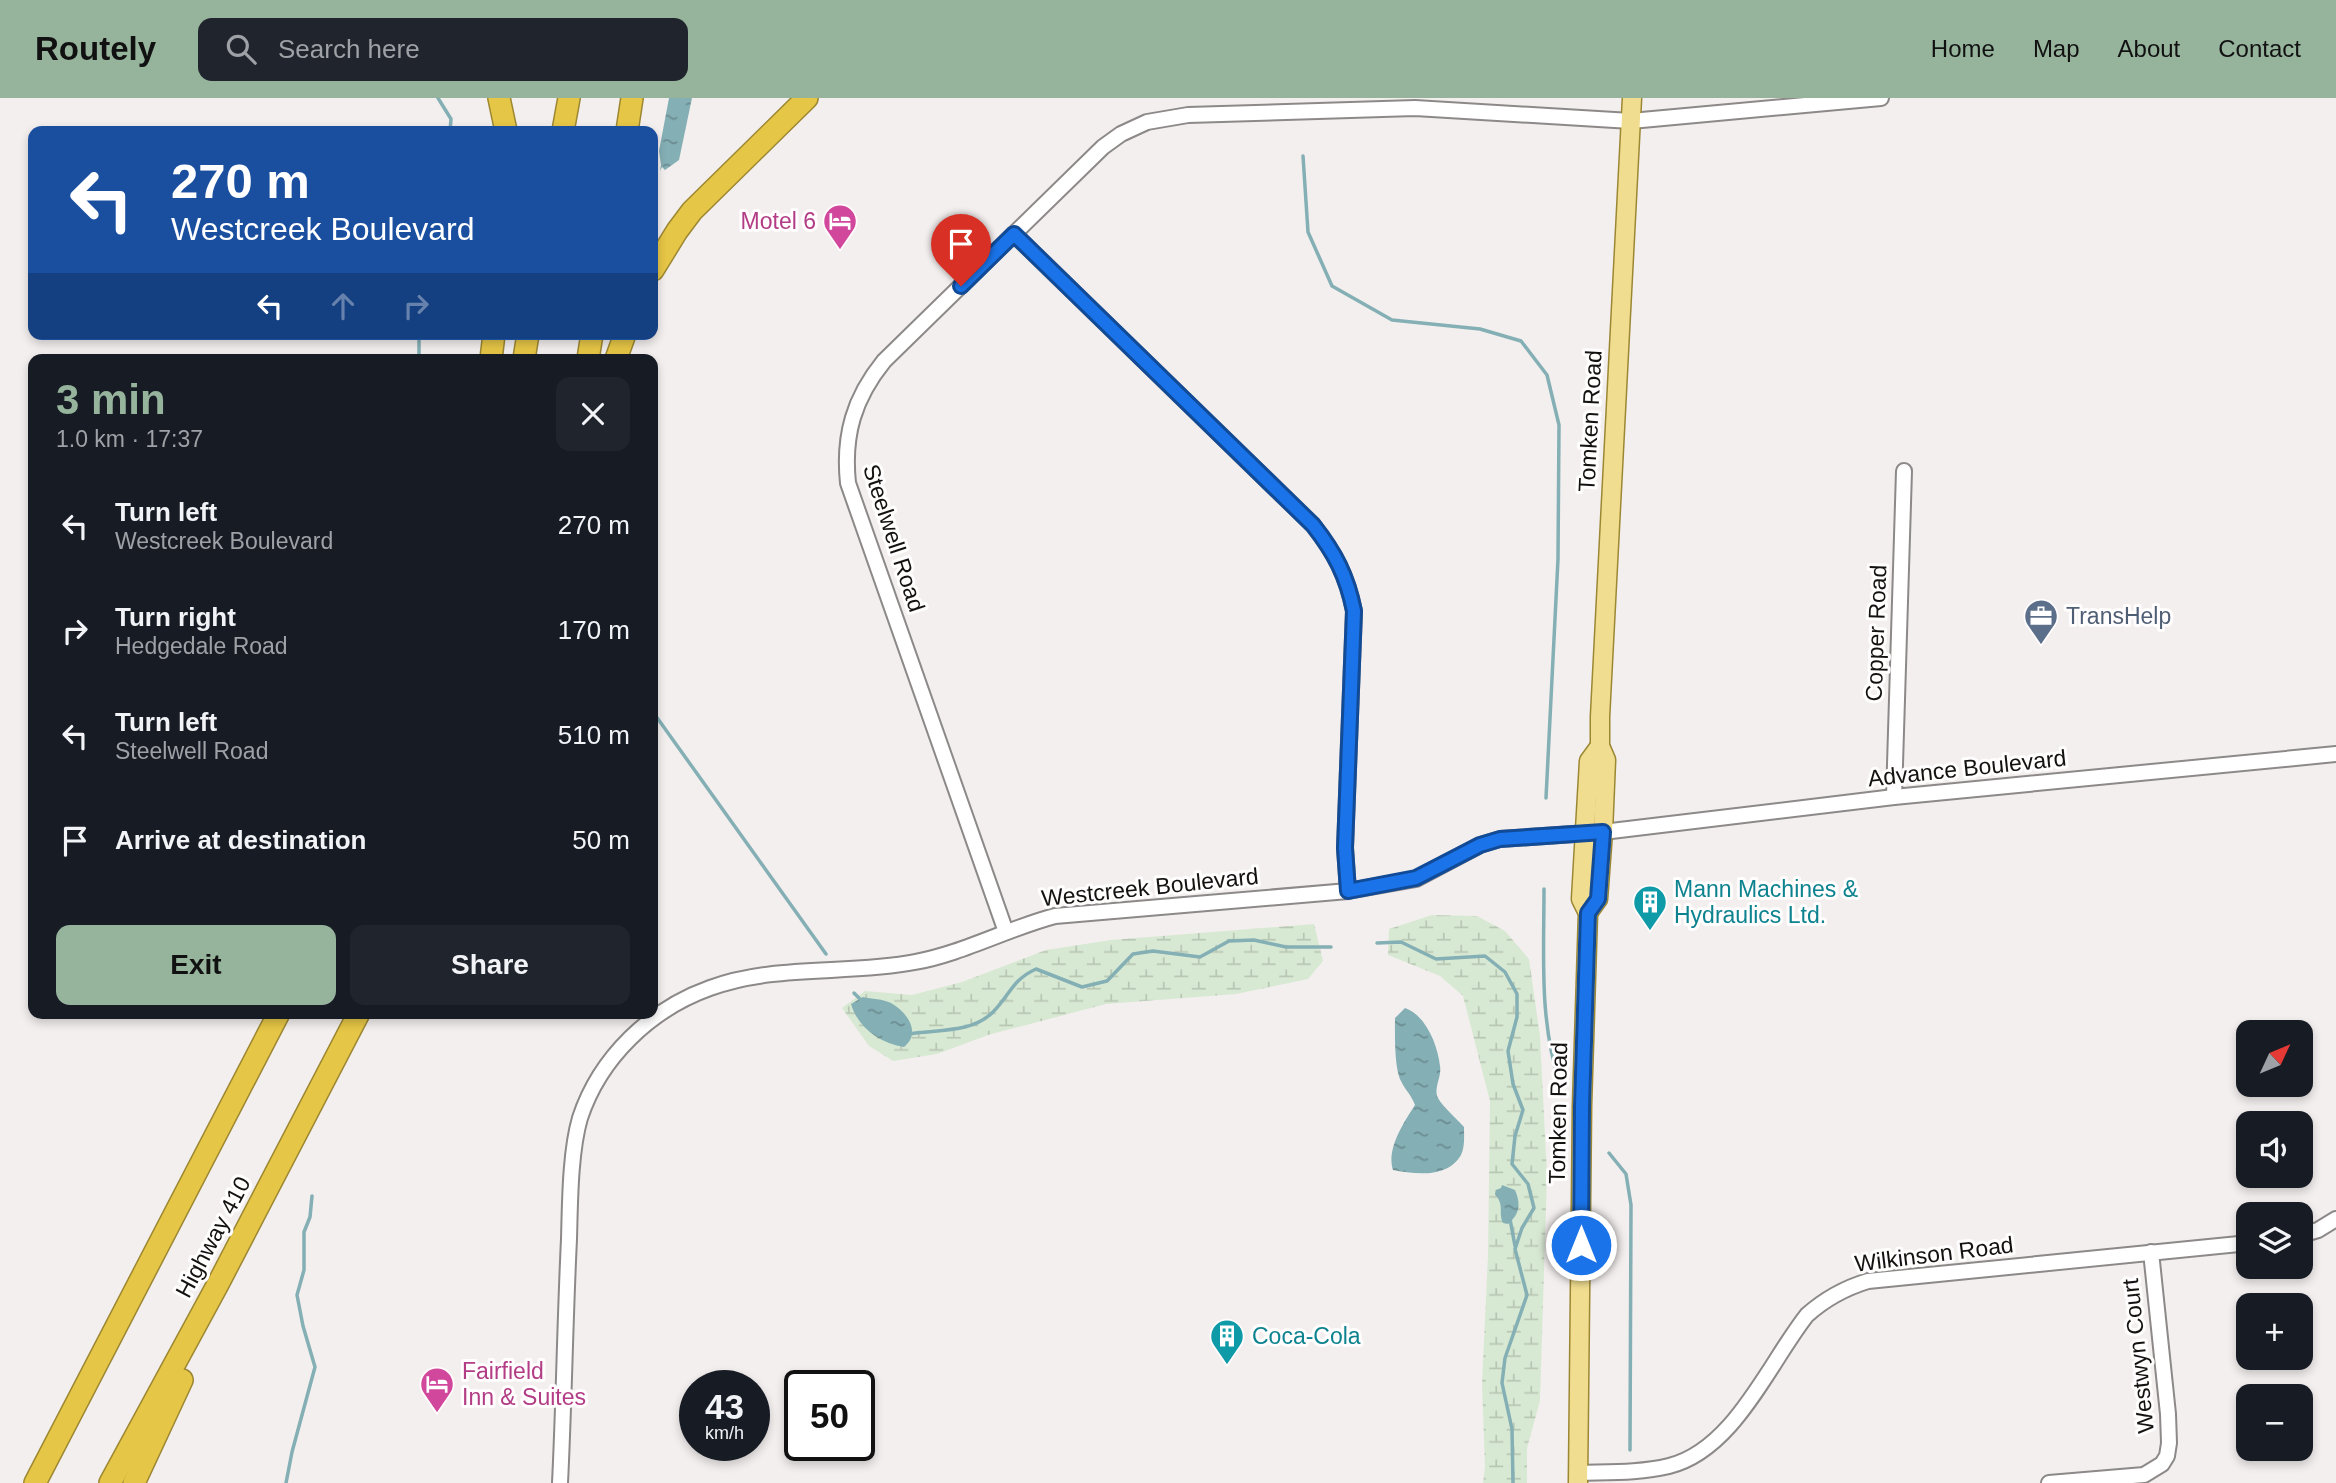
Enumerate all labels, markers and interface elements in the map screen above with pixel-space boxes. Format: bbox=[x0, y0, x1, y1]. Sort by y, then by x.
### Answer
search box bbox=[198, 18, 688, 81]
text: Routely bbox=[35, 30, 156, 67]
icon: search bbox=[222, 30, 260, 68]
text: Search here bbox=[278, 34, 420, 64]
text: Home bbox=[1931, 35, 1995, 62]
text: Map bbox=[2033, 35, 2080, 62]
text: About bbox=[2118, 35, 2180, 62]
text: Contact bbox=[2218, 35, 2301, 62]
icon: left bbox=[56, 154, 147, 245]
text: 270 m bbox=[171, 154, 310, 208]
hotel icon: Motel 6 bbox=[821, 202, 859, 251]
place label: Motel 6 bbox=[741, 208, 816, 234]
text: Westcreek Boulevard bbox=[171, 211, 475, 247]
pin bbox=[931, 214, 991, 286]
icon: arrive bbox=[942, 225, 980, 263]
icon: left bbox=[251, 287, 289, 325]
icon: ahead bbox=[324, 287, 362, 325]
icon: right bbox=[397, 287, 435, 325]
street label: Tomken Road bbox=[1573, 349, 1607, 493]
text: 3 min bbox=[56, 376, 166, 423]
button: close bbox=[556, 377, 630, 451]
text: 1.0 km · 17:37 bbox=[56, 426, 203, 452]
street label: Steelwell Road bbox=[858, 461, 930, 615]
text: Turn left bbox=[115, 497, 217, 527]
icon: left bbox=[56, 507, 94, 545]
text: 270 m bbox=[558, 510, 630, 540]
text: Westcreek Boulevard bbox=[115, 528, 333, 554]
street label: Copper Road bbox=[1861, 564, 1891, 702]
office icon: TransHelp bbox=[2022, 597, 2060, 646]
text: Turn right bbox=[115, 602, 236, 632]
place label: TransHelp bbox=[2066, 603, 2171, 629]
icon: right bbox=[56, 612, 94, 650]
text: 170 m bbox=[558, 615, 630, 645]
text: Hedgedale Road bbox=[115, 633, 288, 659]
text: Turn left bbox=[115, 707, 217, 737]
icon: left bbox=[56, 717, 94, 755]
text: 510 m bbox=[558, 720, 630, 750]
text: Steelwell Road bbox=[115, 738, 268, 764]
street label: Advance Boulevard bbox=[1866, 745, 2068, 791]
icon: arrive bbox=[56, 822, 94, 860]
text: Arrive at destination bbox=[115, 825, 366, 855]
text: 50 m bbox=[572, 825, 630, 855]
street label: Westcreek Boulevard bbox=[1040, 863, 1260, 911]
place label: Mann Machines & Hydraulics Ltd. bbox=[1674, 876, 1858, 928]
building icon: Mann Machines & Hydraulics Ltd. bbox=[1631, 883, 1669, 932]
button: Exit bbox=[56, 925, 336, 1005]
button: Share bbox=[350, 925, 630, 1005]
north arrow bbox=[2236, 1020, 2314, 1097]
map controls bbox=[2236, 1020, 2313, 1461]
street label: Tomken Road bbox=[1544, 1042, 1572, 1184]
button: sound bbox=[2236, 1111, 2313, 1188]
street label: Highway 410 bbox=[170, 1172, 256, 1302]
button: layers bbox=[2236, 1202, 2313, 1279]
position arrow bbox=[1544, 1208, 1618, 1282]
street label: Wilkinson Road bbox=[1853, 1231, 2015, 1277]
street label: Westwyn Court bbox=[2117, 1277, 2159, 1435]
button: + bbox=[2236, 1293, 2313, 1370]
building icon: Coca-Cola bbox=[1208, 1317, 1246, 1366]
place label: Coca-Cola bbox=[1252, 1323, 1361, 1349]
place label: Fairfield Inn & Suites bbox=[462, 1358, 586, 1410]
hotel icon: Fairfield Inn & Suites bbox=[418, 1365, 456, 1414]
speed limit sign: 50 bbox=[784, 1370, 875, 1461]
button: − bbox=[2236, 1384, 2313, 1461]
text: 43 bbox=[705, 1387, 744, 1426]
text: km/h bbox=[705, 1423, 744, 1443]

